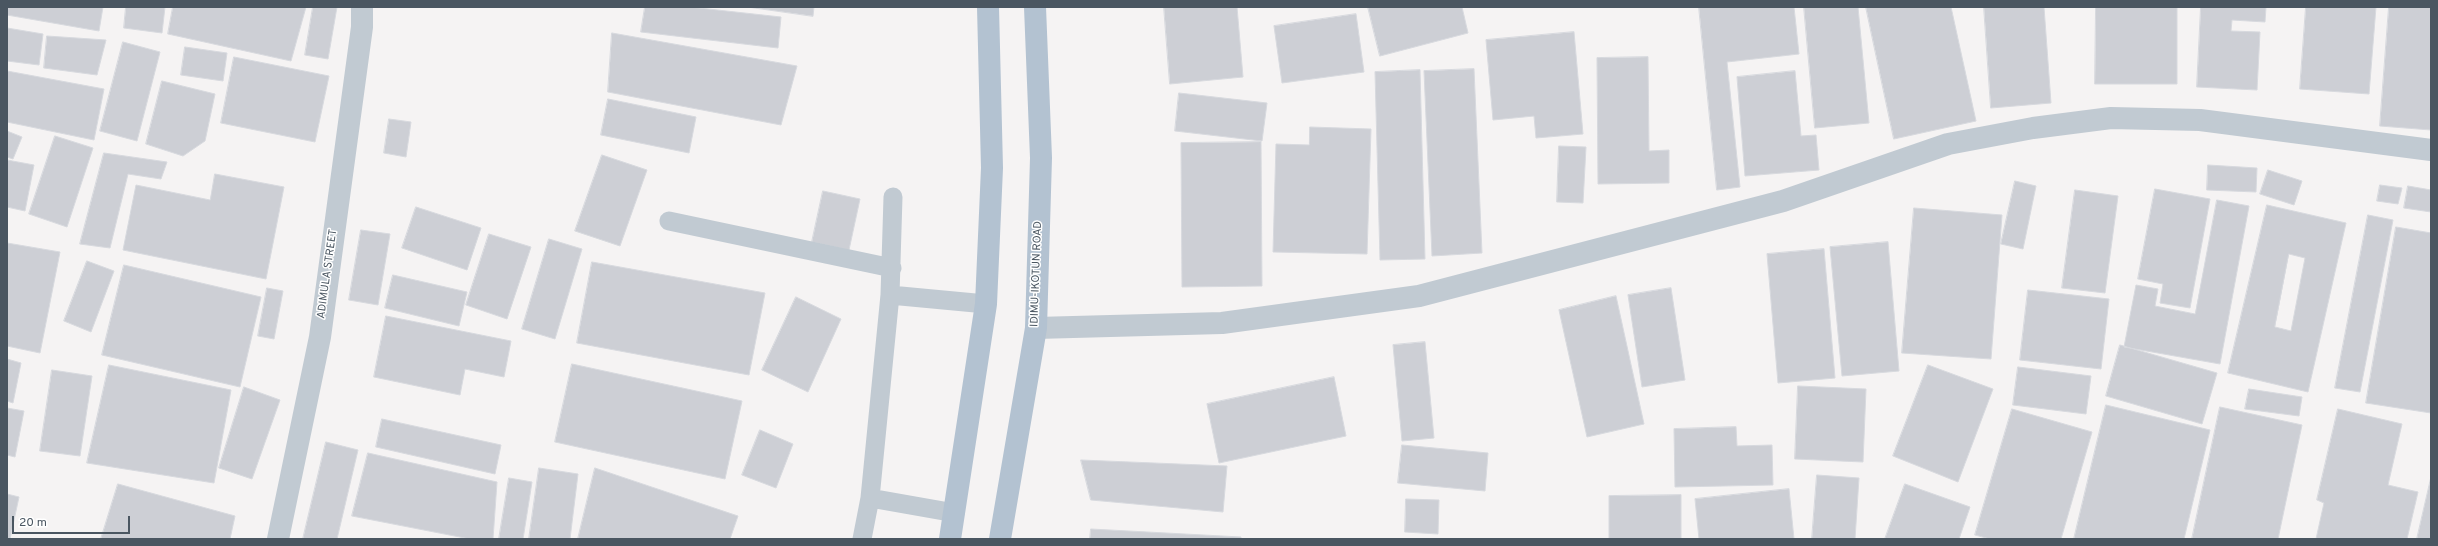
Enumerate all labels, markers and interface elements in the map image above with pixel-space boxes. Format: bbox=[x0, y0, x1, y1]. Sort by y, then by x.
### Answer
street label: IDIMU-IKOTUN ROAD bbox=[1029, 221, 1045, 327]
street label: ADIMULA STREET bbox=[315, 228, 341, 320]
scale bar bbox=[14, 508, 132, 534]
text: 20 m bbox=[19, 515, 47, 531]

